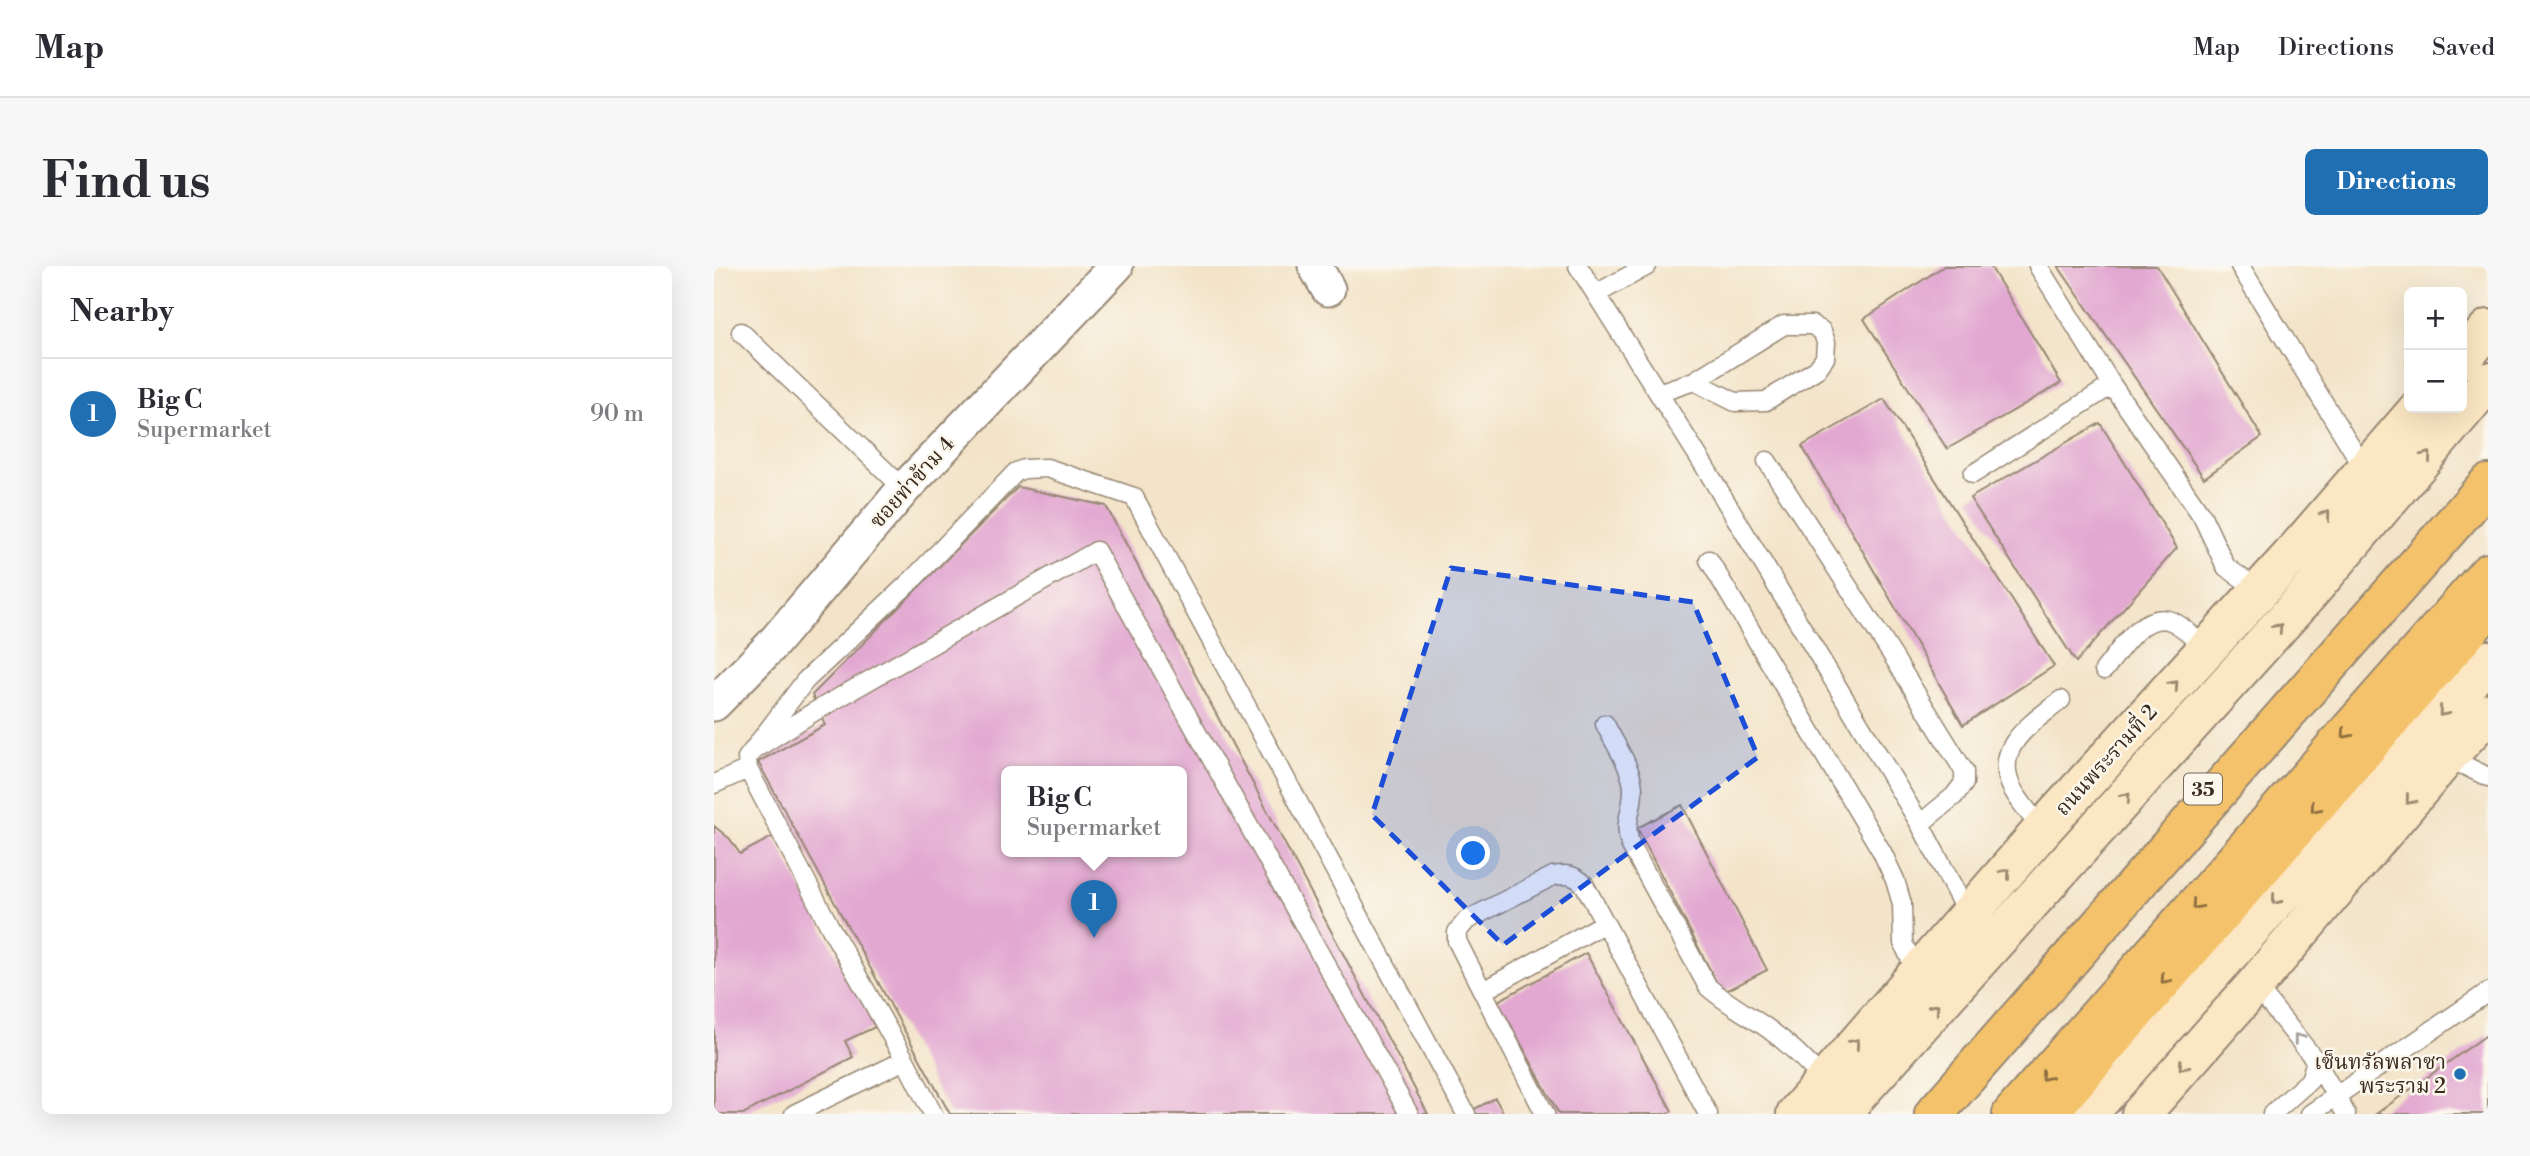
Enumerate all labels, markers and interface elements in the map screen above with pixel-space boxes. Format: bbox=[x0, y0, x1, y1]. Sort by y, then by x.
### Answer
text: Map bbox=[35, 28, 104, 69]
text: Map bbox=[2193, 33, 2240, 63]
text: Directions bbox=[2278, 33, 2394, 63]
text: Saved bbox=[2432, 33, 2495, 63]
button: Directions bbox=[2305, 149, 2488, 215]
text: Find us bbox=[42, 152, 211, 213]
map controls bbox=[2404, 287, 2467, 413]
button: + bbox=[2404, 287, 2467, 350]
text: Nearby bbox=[70, 293, 174, 331]
button: − bbox=[2404, 350, 2467, 413]
text: Big C bbox=[137, 384, 202, 416]
text: 1 bbox=[87, 400, 99, 428]
text: 90 m bbox=[590, 400, 644, 428]
text: Supermarket bbox=[137, 416, 272, 444]
street label: ซอยท่าข้าม 4 bbox=[865, 432, 961, 534]
one-way arrow bbox=[2419, 451, 2431, 464]
one-way arrow bbox=[2318, 511, 2330, 524]
one-way arrow bbox=[2270, 623, 2282, 636]
one-way arrow bbox=[2165, 680, 2178, 693]
street label: ถนนพระรามที่ 2 bbox=[2047, 697, 2163, 822]
one-way arrow bbox=[2439, 703, 2451, 716]
one-way arrow bbox=[2342, 726, 2354, 739]
popup bbox=[1001, 766, 1187, 857]
road number: 35 bbox=[2184, 774, 2222, 804]
text: Big C bbox=[1027, 782, 1092, 814]
one-way arrow bbox=[2118, 792, 2130, 805]
one-way arrow bbox=[2406, 793, 2419, 805]
one-way arrow bbox=[2310, 799, 2323, 812]
text: Supermarket bbox=[1027, 814, 1161, 842]
your location bbox=[1456, 836, 1490, 870]
one-way arrow bbox=[1998, 868, 2010, 881]
pin: 1 bbox=[1071, 880, 1117, 938]
one-way arrow bbox=[2272, 892, 2284, 905]
one-way arrow bbox=[2192, 897, 2204, 910]
one-way arrow bbox=[2161, 971, 2173, 984]
one-way arrow bbox=[1927, 1003, 1939, 1016]
one-way arrow bbox=[2293, 1033, 2306, 1046]
one-way arrow bbox=[1847, 1038, 1859, 1051]
place label: เซ็นทรัลพลาซา พระราม 2 bbox=[2314, 1050, 2446, 1100]
one-way arrow bbox=[2179, 1058, 2191, 1071]
marker: เซ็นทรัลพลาซา พระราม 2 bbox=[2452, 1066, 2468, 1082]
one-way arrow bbox=[2041, 1068, 2053, 1081]

